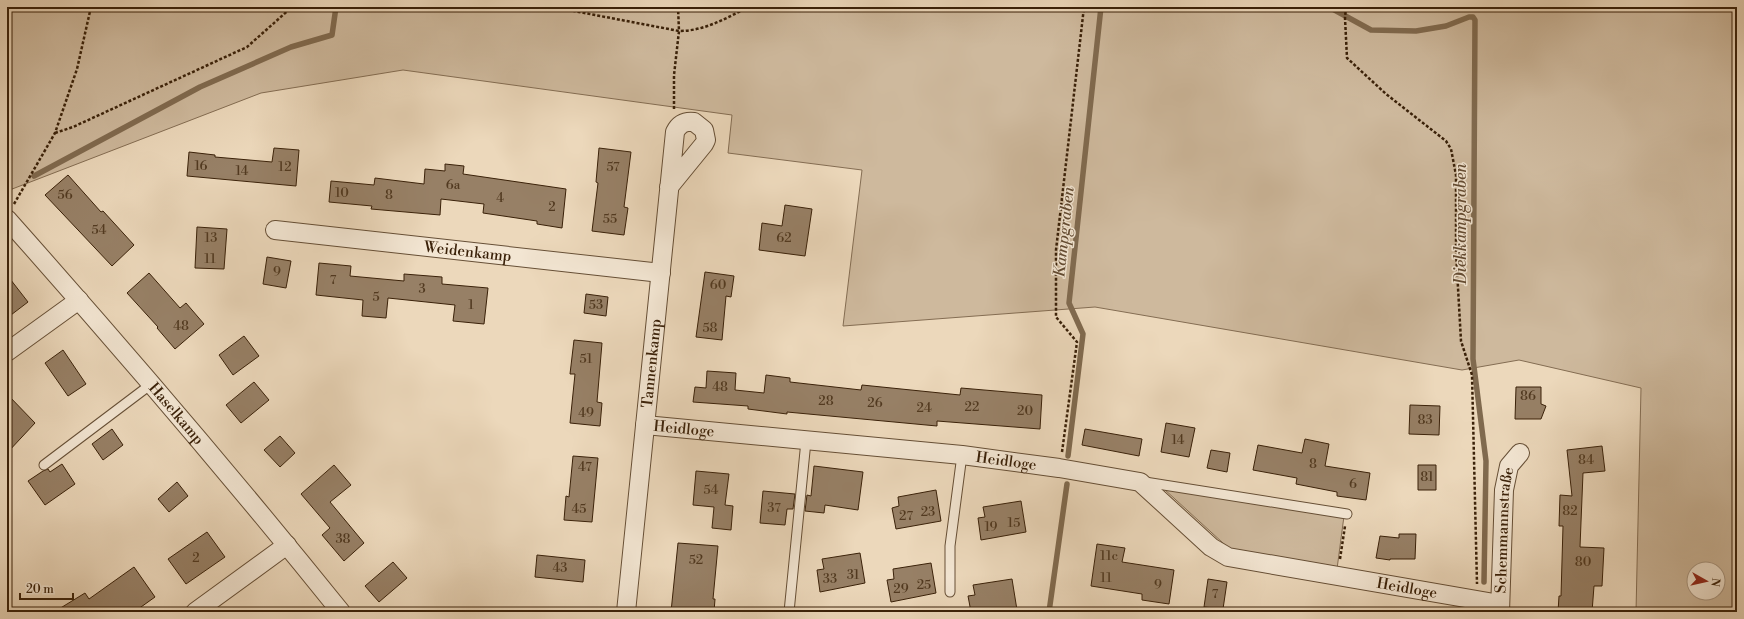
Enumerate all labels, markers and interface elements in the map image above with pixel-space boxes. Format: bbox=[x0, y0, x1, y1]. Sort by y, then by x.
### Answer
house number: 16 bbox=[194, 158, 208, 174]
house number: 12 bbox=[278, 159, 292, 175]
house number: 57 bbox=[606, 159, 620, 175]
house number: 14 bbox=[236, 163, 249, 179]
water label: Diekkampgraben bbox=[1451, 163, 1471, 285]
house number: 6a bbox=[446, 177, 461, 193]
house number: 10 bbox=[335, 185, 349, 201]
water label: Kampgraben bbox=[1049, 185, 1079, 278]
house number: 56 bbox=[57, 187, 73, 203]
house number: 8 bbox=[385, 187, 393, 203]
house number: 4 bbox=[496, 190, 504, 206]
house number: 2 bbox=[548, 199, 556, 215]
house number: 55 bbox=[603, 211, 617, 227]
house number: 54 bbox=[91, 222, 107, 238]
house number: 13 bbox=[205, 230, 217, 246]
house number: 62 bbox=[776, 230, 792, 246]
street label: Weidenkamp bbox=[422, 237, 513, 266]
house number: 11 bbox=[204, 251, 216, 267]
house number: 9 bbox=[273, 264, 281, 280]
house number: 7 bbox=[330, 272, 337, 288]
house number: 60 bbox=[710, 277, 727, 293]
house number: 3 bbox=[418, 281, 426, 297]
house number: 5 bbox=[372, 289, 380, 305]
house number: 1 bbox=[468, 297, 474, 313]
house number: 53 bbox=[589, 297, 603, 313]
house number: 48 bbox=[173, 318, 189, 334]
street label: Tannenkamp bbox=[637, 318, 665, 409]
house number: 58 bbox=[702, 320, 718, 336]
house number: 51 bbox=[580, 351, 593, 367]
street label: Haselkamp bbox=[145, 378, 208, 449]
house number: 48 bbox=[712, 379, 728, 395]
house number: 86 bbox=[1520, 388, 1536, 404]
house number: 28 bbox=[818, 393, 834, 409]
house number: 26 bbox=[867, 395, 883, 411]
house number: 22 bbox=[965, 399, 979, 415]
house number: 24 bbox=[916, 400, 932, 416]
house number: 20 bbox=[1017, 403, 1033, 419]
house number: 49 bbox=[578, 405, 594, 421]
house number: 83 bbox=[1417, 412, 1433, 428]
street label: Heidloge bbox=[652, 416, 715, 441]
house number: 14 bbox=[1172, 432, 1185, 448]
street label: Heidloge bbox=[975, 447, 1038, 474]
house number: 84 bbox=[1578, 452, 1594, 468]
house number: 8 bbox=[1309, 456, 1317, 472]
house number: 47 bbox=[578, 459, 592, 475]
street label: Schemmannstraße bbox=[1491, 465, 1518, 594]
house number: 81 bbox=[1420, 469, 1434, 485]
house number: 6 bbox=[1349, 476, 1357, 492]
house number: 54 bbox=[703, 482, 719, 498]
house number: 37 bbox=[767, 500, 781, 516]
house number: 45 bbox=[572, 501, 586, 517]
house number: 82 bbox=[1562, 503, 1578, 519]
house number: 23 bbox=[921, 504, 935, 520]
house number: 27 bbox=[899, 508, 913, 524]
house number: 15 bbox=[1008, 515, 1020, 531]
house number: 19 bbox=[984, 519, 998, 535]
house number: 38 bbox=[335, 531, 351, 547]
house number: 11c bbox=[1100, 548, 1119, 564]
house number: 2 bbox=[192, 550, 200, 566]
house number: 52 bbox=[689, 552, 703, 568]
house number: 80 bbox=[1575, 554, 1592, 570]
house number: 43 bbox=[553, 560, 567, 576]
north arrow bbox=[1686, 561, 1726, 601]
house number: 31 bbox=[847, 567, 860, 583]
house number: 11 bbox=[1100, 570, 1112, 586]
house number: 33 bbox=[823, 571, 837, 587]
street label: Heidloge bbox=[1375, 573, 1439, 602]
scale bar bbox=[20, 575, 73, 601]
house number: 25 bbox=[917, 577, 931, 593]
house number: 9 bbox=[1154, 577, 1162, 593]
text: N bbox=[1707, 577, 1722, 588]
house number: 29 bbox=[893, 581, 909, 597]
text: 20 m bbox=[26, 582, 54, 597]
house number: 7 bbox=[1212, 586, 1219, 602]

